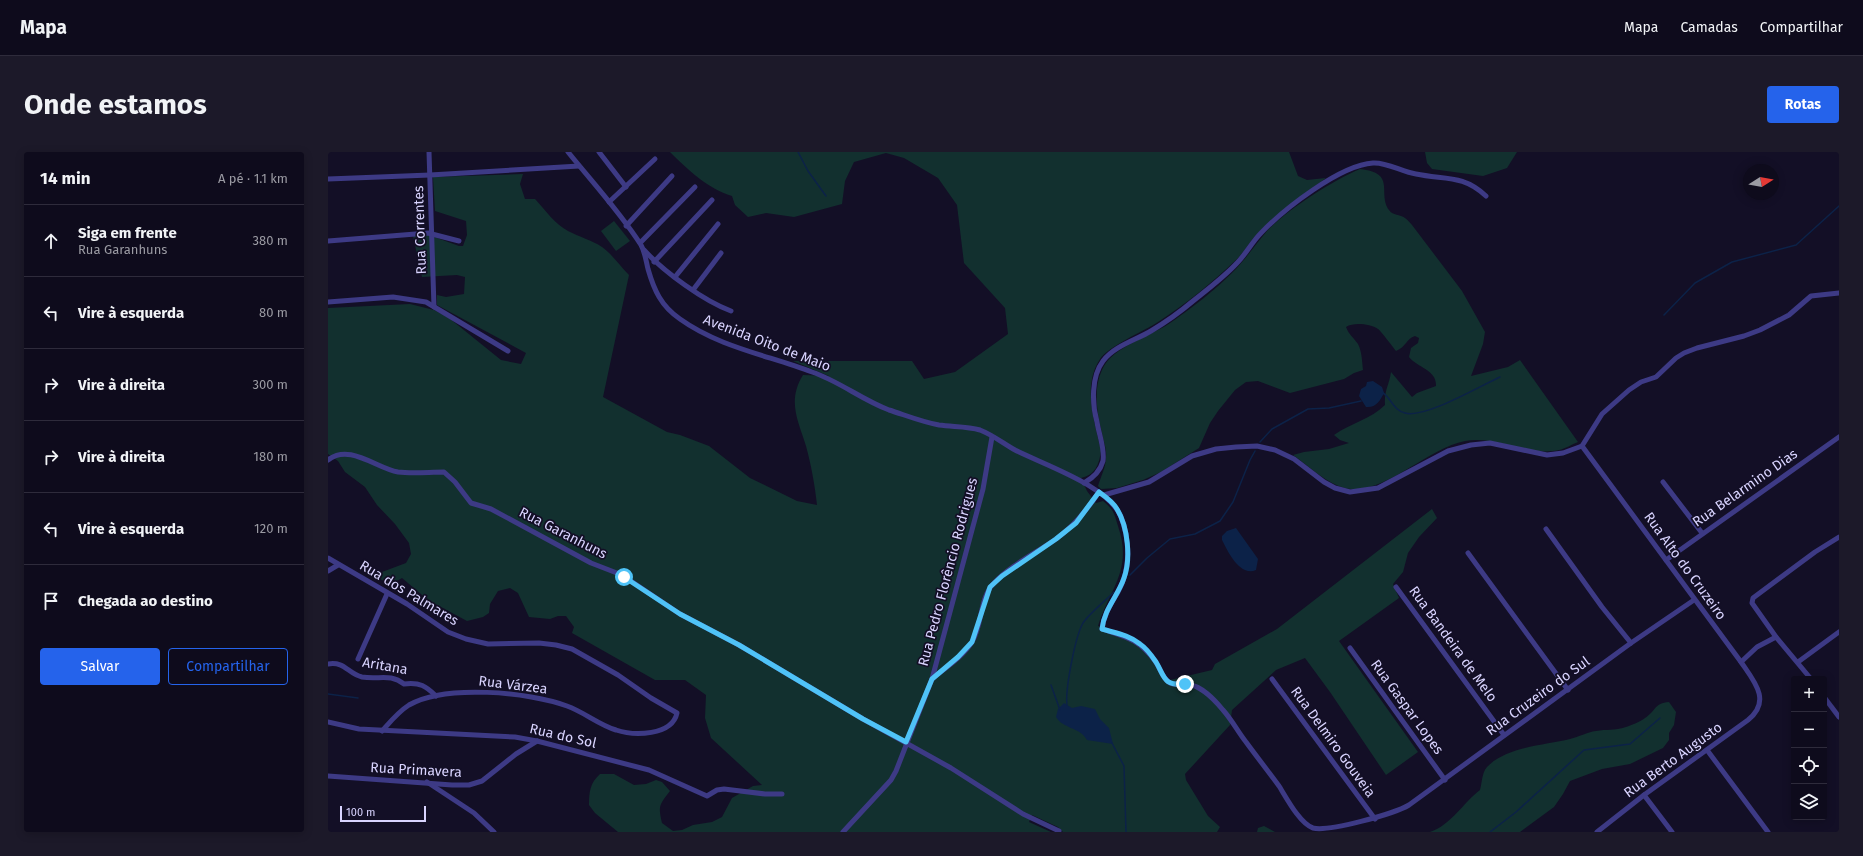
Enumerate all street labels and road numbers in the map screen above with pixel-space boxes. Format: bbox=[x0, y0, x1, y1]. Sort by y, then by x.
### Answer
street label: Rua Correntes bbox=[410, 185, 430, 275]
street label: Avenida Oito de Maio bbox=[701, 311, 833, 375]
street label: Rua Belarmino Dias bbox=[1689, 445, 1801, 531]
street label: Rua Pedro Florêncio Rodrigues bbox=[915, 475, 981, 668]
street label: Rua Garanhuns bbox=[516, 504, 610, 563]
street label: Rua Alto do Cruzeiro bbox=[1640, 509, 1730, 623]
street label: Rua dos Palmares bbox=[356, 557, 462, 629]
street label: Rua Bandeira de Melo bbox=[1405, 583, 1501, 705]
street label: Rua Cruzeiro do Sul bbox=[1483, 653, 1593, 739]
street label: Aritana bbox=[361, 654, 409, 678]
street label: Rua Gaspar Lopes bbox=[1367, 656, 1447, 758]
street label: Rua Várzea bbox=[478, 672, 548, 698]
street label: Rua Delmiro Gouveia bbox=[1287, 683, 1379, 801]
street label: Rua Berto Augusto bbox=[1621, 719, 1725, 801]
street label: Rua do Sol bbox=[528, 720, 598, 752]
street label: Rua Primavera bbox=[370, 759, 462, 781]

